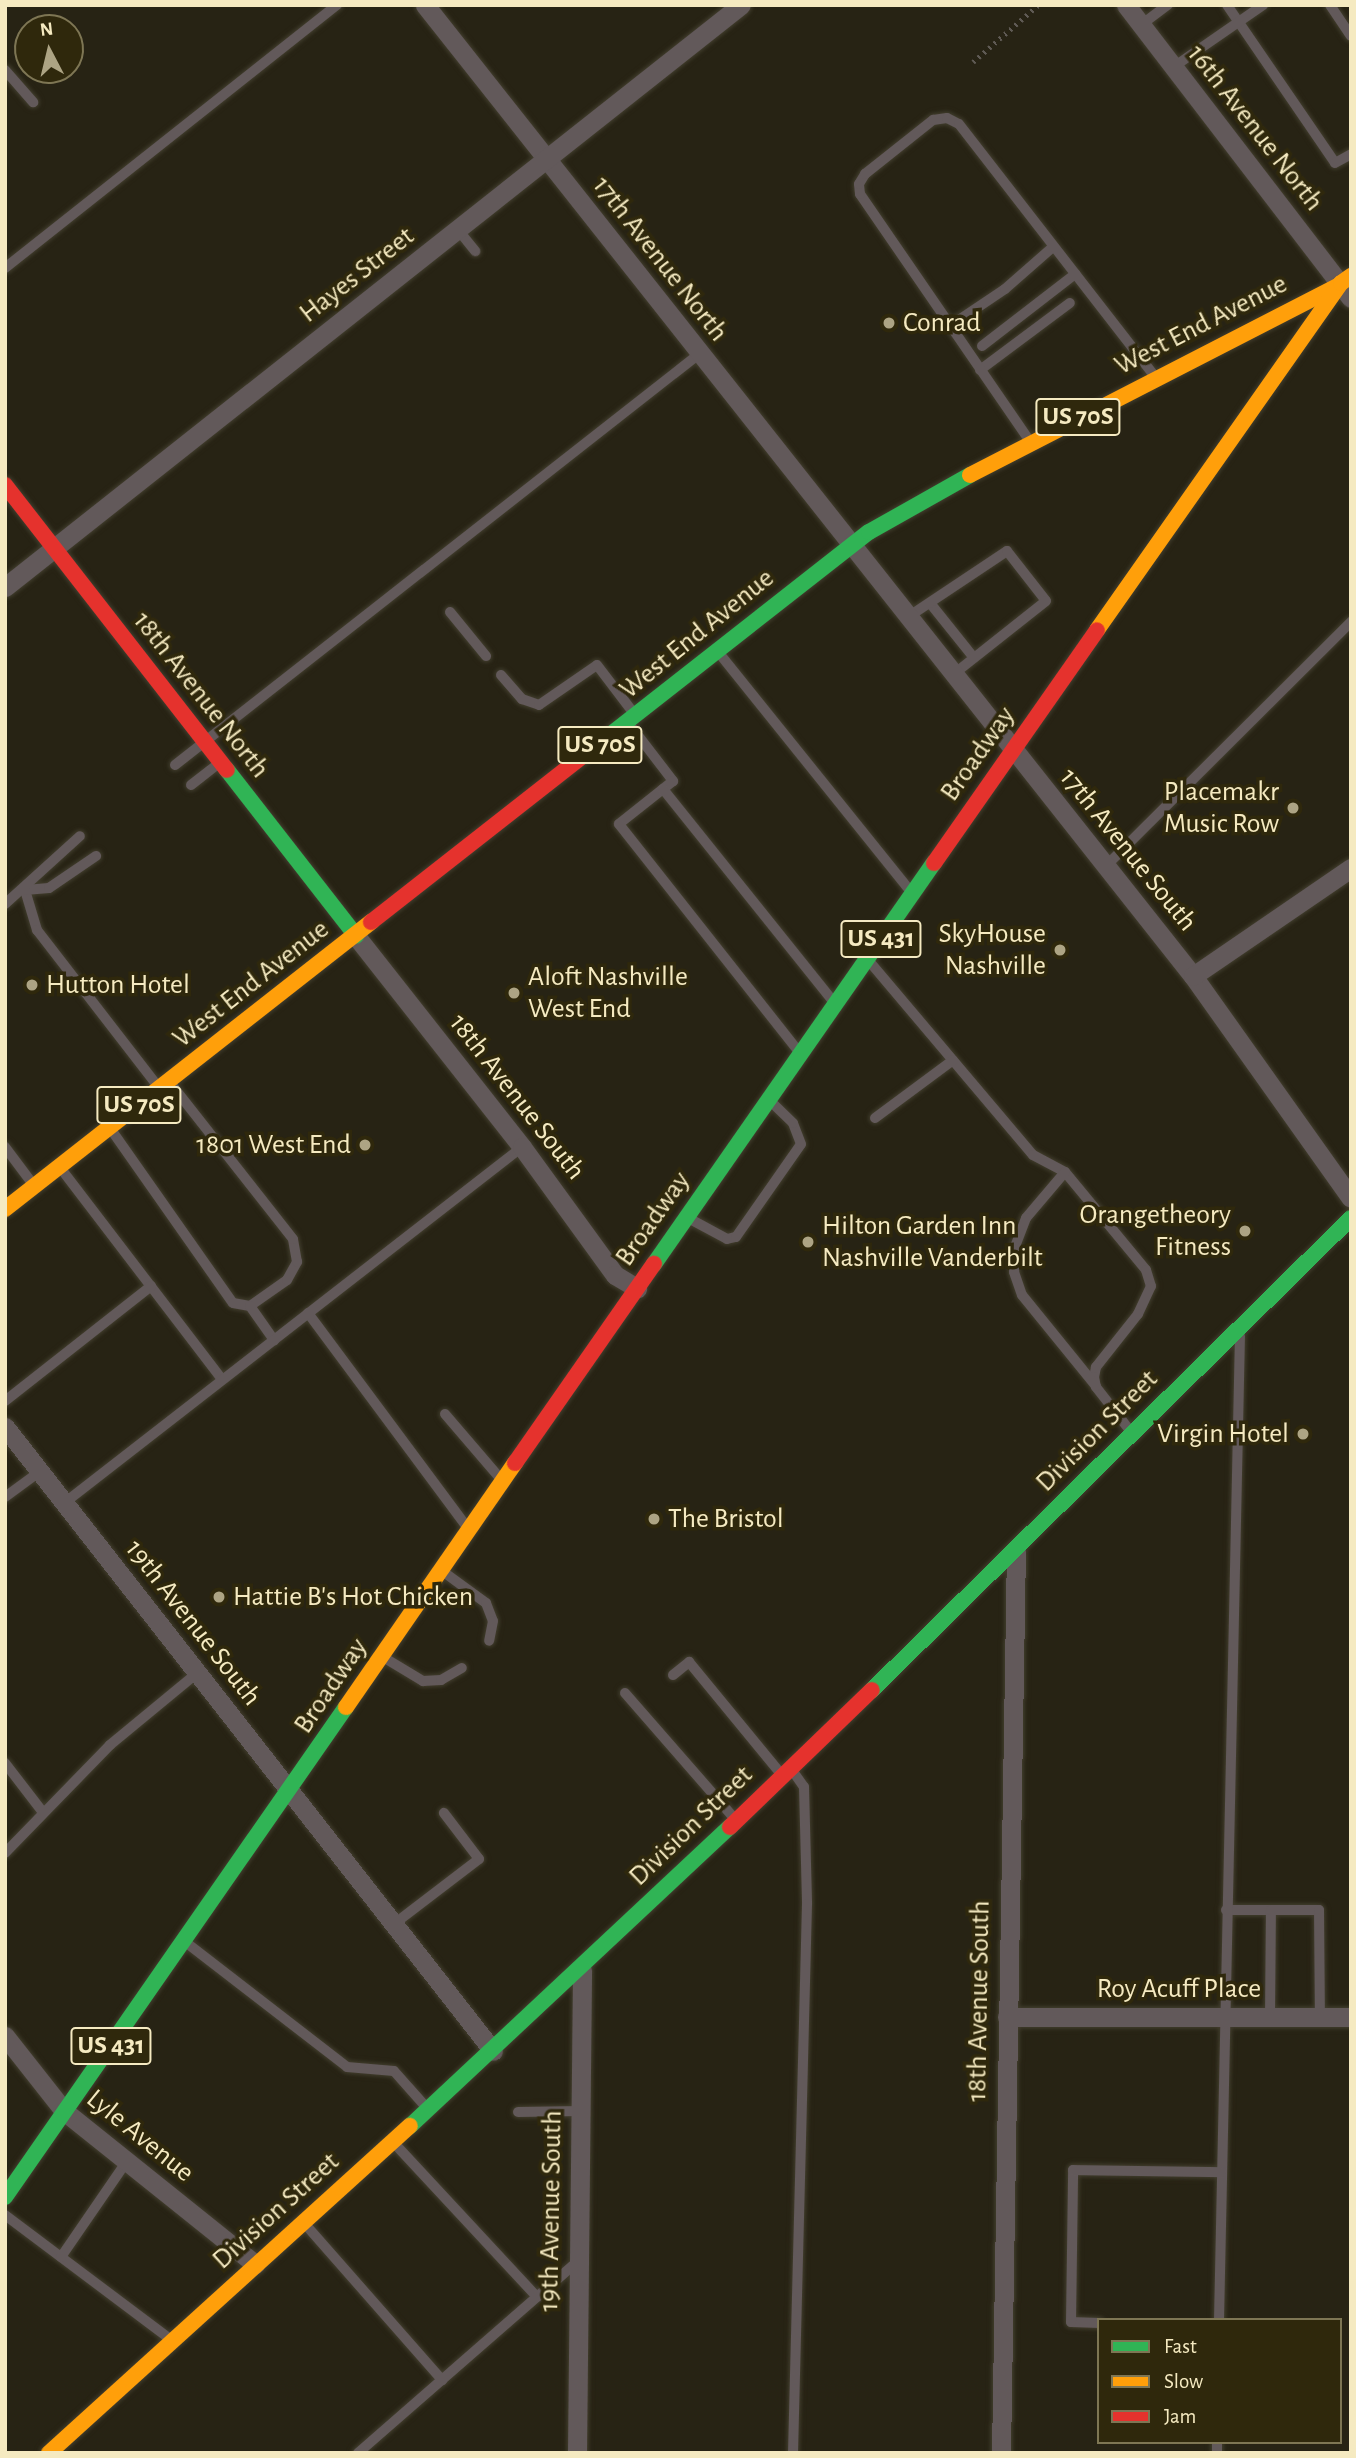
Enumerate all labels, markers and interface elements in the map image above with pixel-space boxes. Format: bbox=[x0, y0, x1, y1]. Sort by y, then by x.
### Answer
north arrow bbox=[14, 14, 84, 84]
text: N bbox=[39, 19, 54, 40]
street label: 16th Avenue North bbox=[1180, 38, 1330, 218]
street label: 17th Avenue North bbox=[585, 170, 735, 348]
street label: Hayes Street bbox=[293, 220, 421, 330]
street label: West End Avenue bbox=[1109, 267, 1293, 383]
place label: Conrad bbox=[903, 306, 981, 340]
marker: Conrad bbox=[881, 315, 897, 331]
road number: US 70S bbox=[1034, 394, 1122, 440]
street label: West End Avenue bbox=[613, 561, 781, 707]
street label: 18th Avenue North bbox=[126, 605, 276, 785]
street label: Broadway bbox=[933, 700, 1023, 808]
road number: US 70S bbox=[556, 722, 644, 768]
street label: 17th Avenue South bbox=[1052, 762, 1204, 938]
place label: Placemakr Music Row bbox=[1164, 775, 1279, 841]
marker: Placemakr Music Row bbox=[1285, 800, 1301, 816]
street label: West End Avenue bbox=[166, 913, 336, 1055]
road number: US 431 bbox=[839, 916, 923, 962]
place label: SkyHouse Nashville bbox=[938, 917, 1046, 983]
marker: SkyHouse Nashville bbox=[1052, 942, 1068, 958]
place label: Aloft Nashville West End bbox=[528, 960, 688, 1026]
place label: Hutton Hotel bbox=[46, 968, 190, 1002]
marker: Hutton Hotel bbox=[24, 977, 40, 993]
marker: Aloft Nashville West End bbox=[506, 985, 522, 1001]
street label: 18th Avenue South bbox=[442, 1007, 592, 1187]
road number: US 70S bbox=[95, 1082, 183, 1128]
place label: 1801 West End bbox=[196, 1128, 351, 1162]
marker: 1801 West End bbox=[357, 1137, 373, 1153]
street label: Broadway bbox=[608, 1165, 698, 1273]
place label: Orangetheory Fitness bbox=[1080, 1198, 1231, 1264]
place label: Hilton Garden Inn Nashville Vanderbilt bbox=[822, 1209, 1043, 1275]
marker: Orangetheory Fitness bbox=[1237, 1223, 1253, 1239]
marker: Hilton Garden Inn Nashville Vanderbilt bbox=[800, 1234, 816, 1250]
street label: Division Street bbox=[1029, 1363, 1165, 1499]
place label: Virgin Hotel bbox=[1157, 1417, 1289, 1451]
marker: Virgin Hotel bbox=[1295, 1426, 1311, 1442]
place label: The Bristol bbox=[668, 1502, 784, 1536]
marker: The Bristol bbox=[646, 1511, 662, 1527]
street label: 19th Avenue South bbox=[118, 1533, 268, 1713]
place label: Hattie B's Hot Chicken bbox=[233, 1580, 473, 1614]
marker: Hattie B's Hot Chicken bbox=[211, 1589, 227, 1605]
street label: Broadway bbox=[287, 1632, 375, 1740]
street label: Division Street bbox=[622, 1759, 760, 1893]
street label: 18th Avenue South bbox=[960, 1900, 998, 2102]
street label: Roy Acuff Place bbox=[1097, 1972, 1261, 2006]
road number: US 431 bbox=[69, 2024, 153, 2068]
street label: Lyle Avenue bbox=[79, 2082, 201, 2190]
street label: 19th Avenue South bbox=[532, 2110, 570, 2312]
street label: Division Street bbox=[206, 2145, 346, 2277]
legend bbox=[1097, 2318, 1342, 2444]
text: Fast bbox=[1164, 2336, 1197, 2357]
text: Slow bbox=[1164, 2371, 1203, 2392]
text: Jam bbox=[1164, 2406, 1196, 2427]

